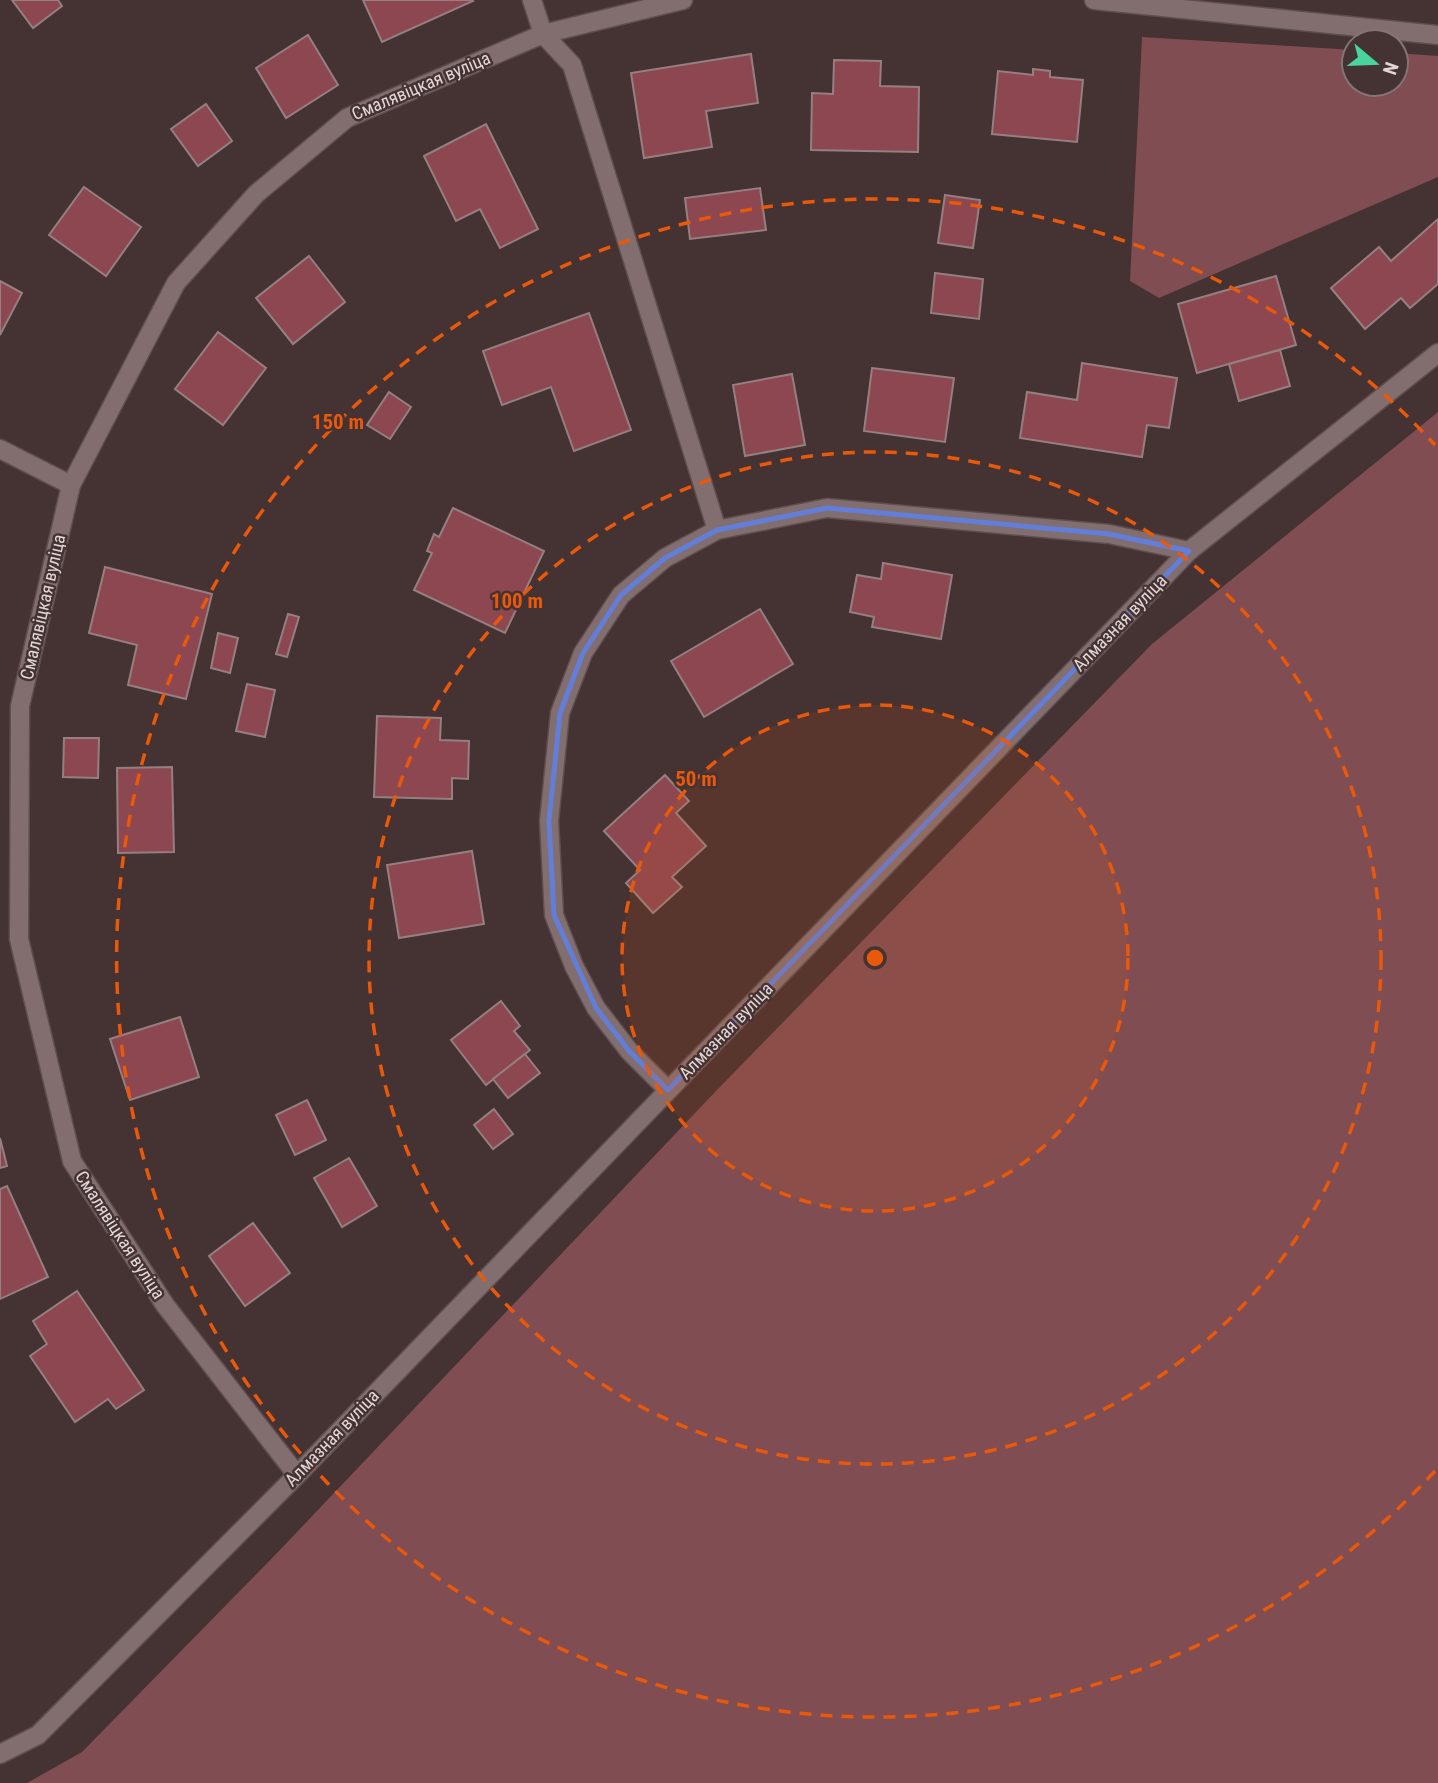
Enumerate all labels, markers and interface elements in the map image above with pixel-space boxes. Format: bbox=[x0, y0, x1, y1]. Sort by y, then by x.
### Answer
north arrow bbox=[1340, 28, 1410, 98]
street label: Смалявіцкая вуліца bbox=[348, 47, 493, 124]
text: N bbox=[1378, 59, 1403, 78]
text: 150 m bbox=[312, 410, 364, 434]
street label: Смалявіцкая вуліца bbox=[16, 532, 69, 682]
street label: Алмазная вуліца bbox=[1068, 570, 1171, 675]
text: 100 m bbox=[491, 589, 543, 613]
text: 50 m bbox=[675, 767, 717, 791]
centre of rings bbox=[863, 946, 887, 970]
street label: Алмазная вуліца bbox=[674, 978, 777, 1083]
street label: Смалявіцкая вуліца bbox=[71, 1167, 170, 1303]
street label: Алмазная вуліца bbox=[280, 1385, 383, 1490]

